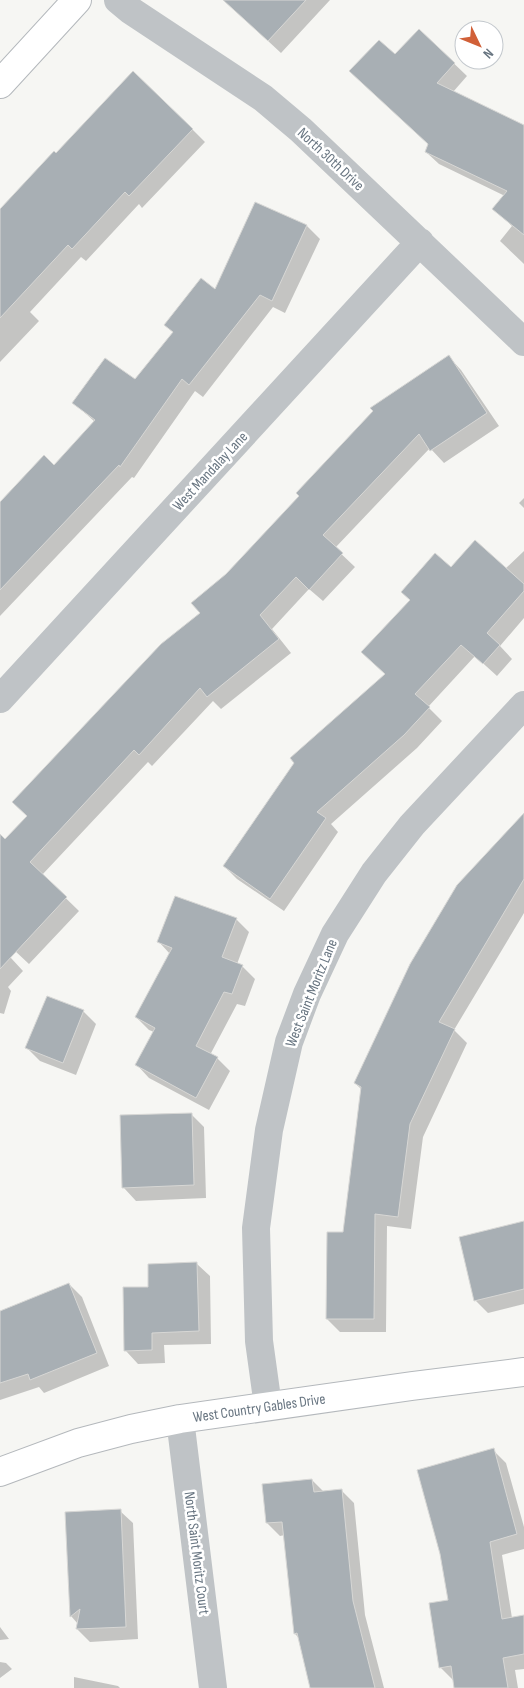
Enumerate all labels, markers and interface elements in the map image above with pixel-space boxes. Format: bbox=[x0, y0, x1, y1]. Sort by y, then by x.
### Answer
north arrow bbox=[454, 20, 504, 70]
text: N bbox=[479, 45, 497, 62]
street label: North 30th Drive bbox=[293, 124, 368, 195]
street label: West Mandalay Lane bbox=[169, 428, 252, 515]
street label: West Saint Moritz Lane bbox=[281, 936, 342, 1050]
street label: West Country Gables Drive bbox=[192, 1389, 327, 1427]
street label: North Saint Moritz Court bbox=[180, 1491, 214, 1616]

